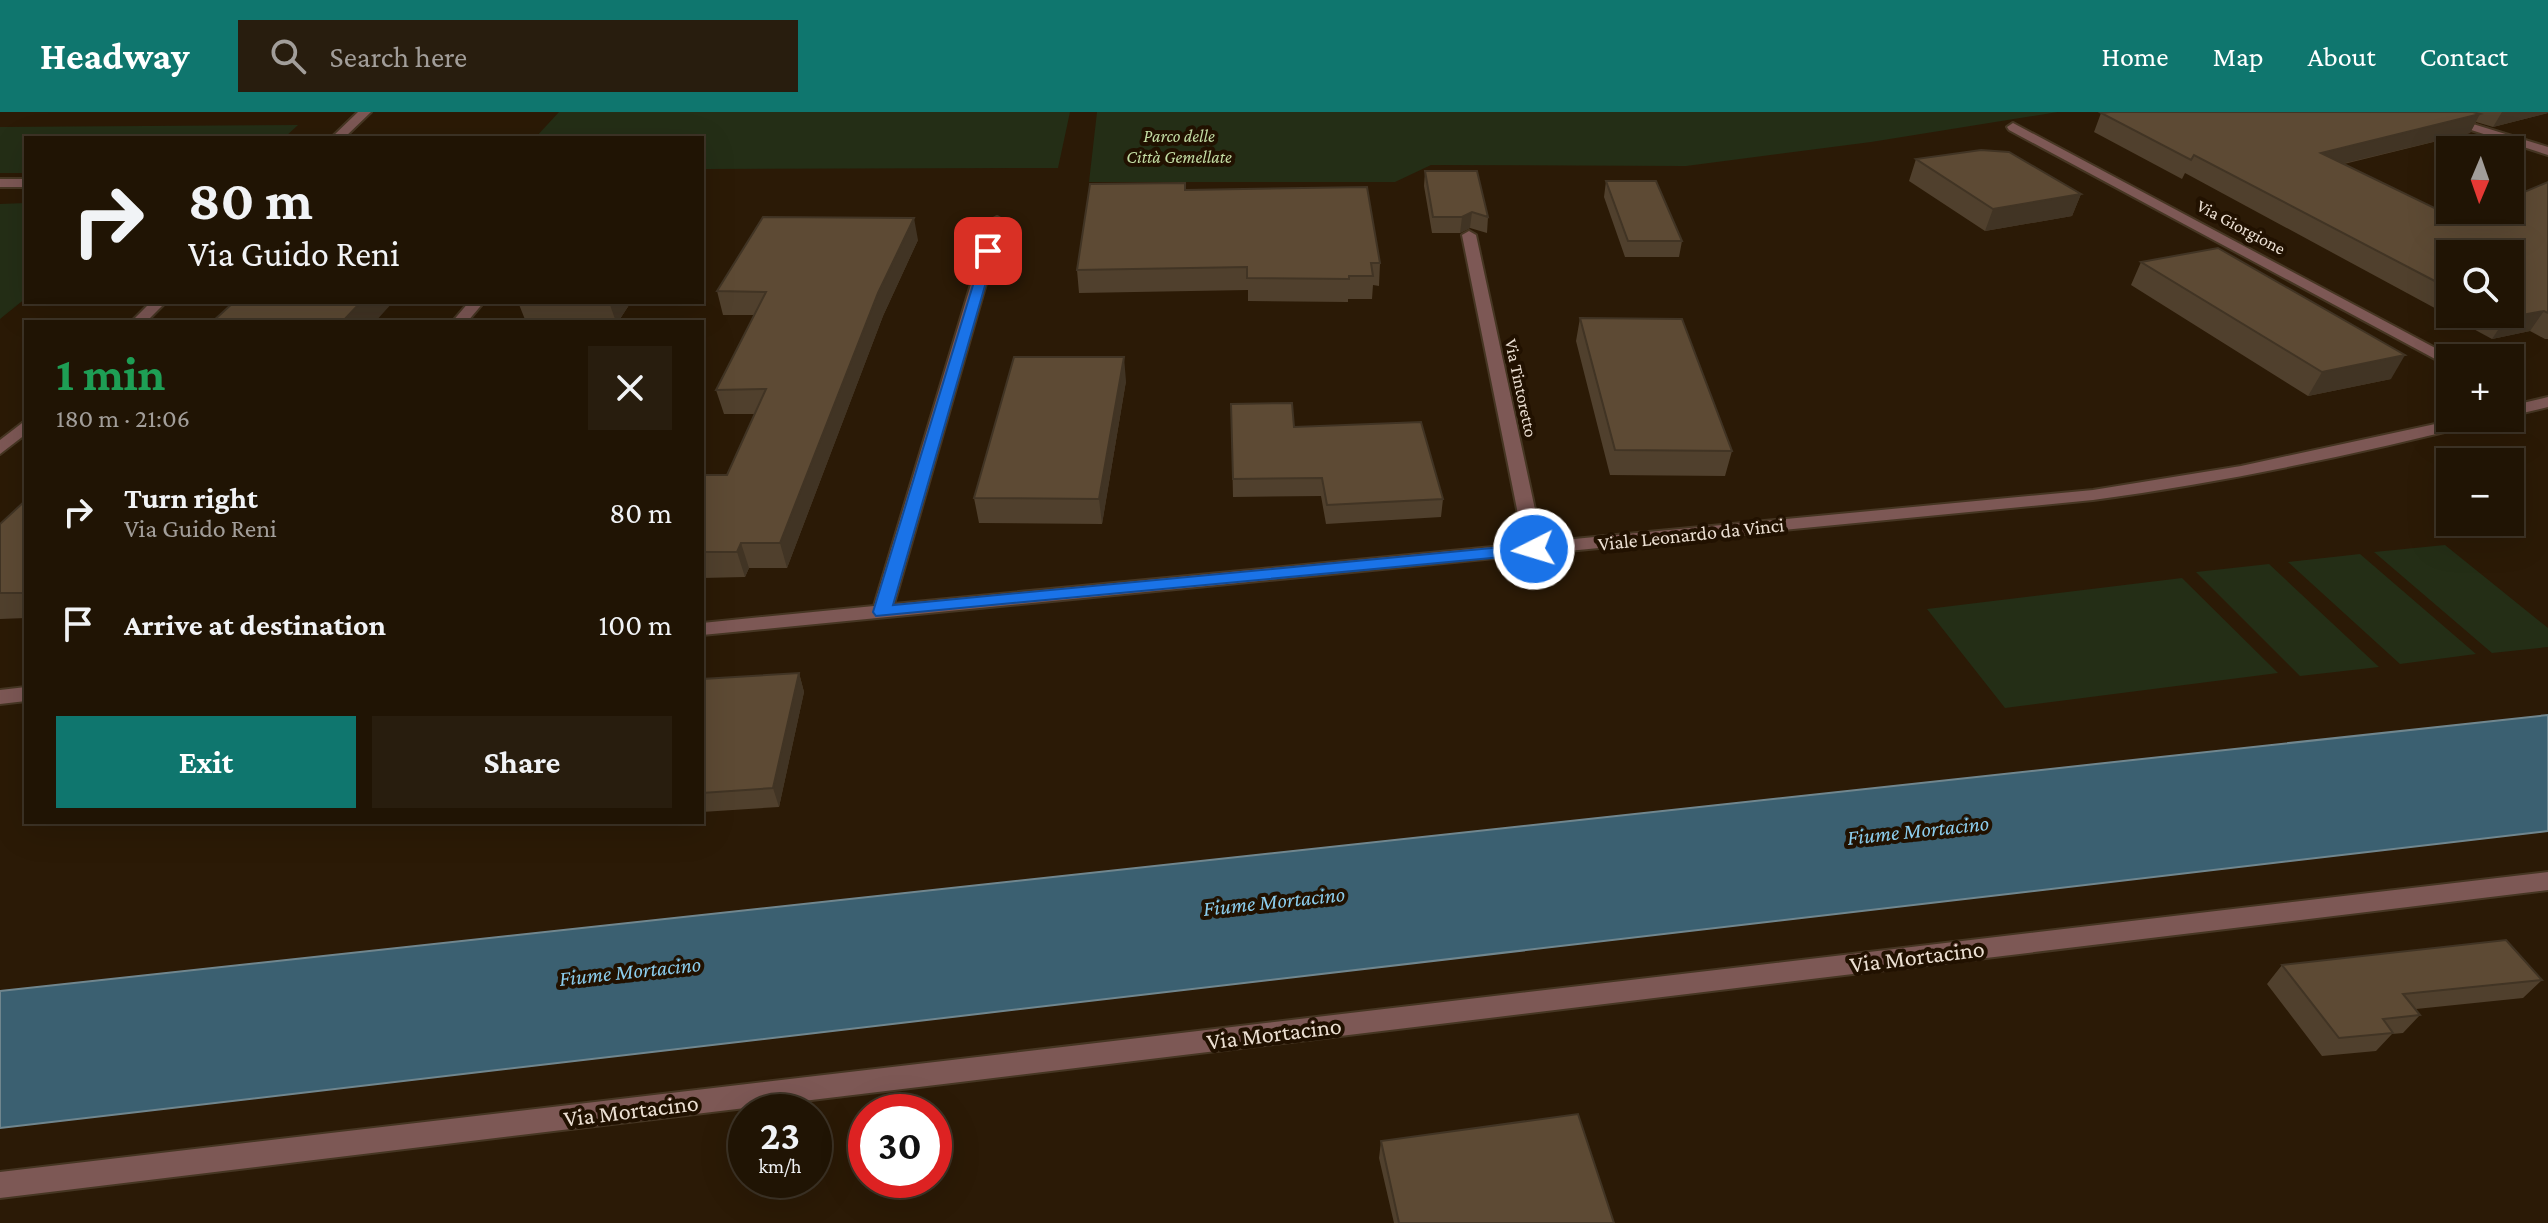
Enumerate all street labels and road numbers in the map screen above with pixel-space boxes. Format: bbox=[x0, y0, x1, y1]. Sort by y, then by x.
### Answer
street label: Via Giorgione bbox=[2193, 195, 2289, 259]
street label: Via Tintoretto bbox=[1501, 337, 1541, 439]
street label: Viale Leonardo da Vinci bbox=[1597, 513, 1785, 555]
street label: Via Mortacino bbox=[1848, 934, 1986, 978]
street label: Via Mortacino bbox=[1205, 1011, 1343, 1055]
street label: Via Mortacino bbox=[562, 1088, 700, 1132]

